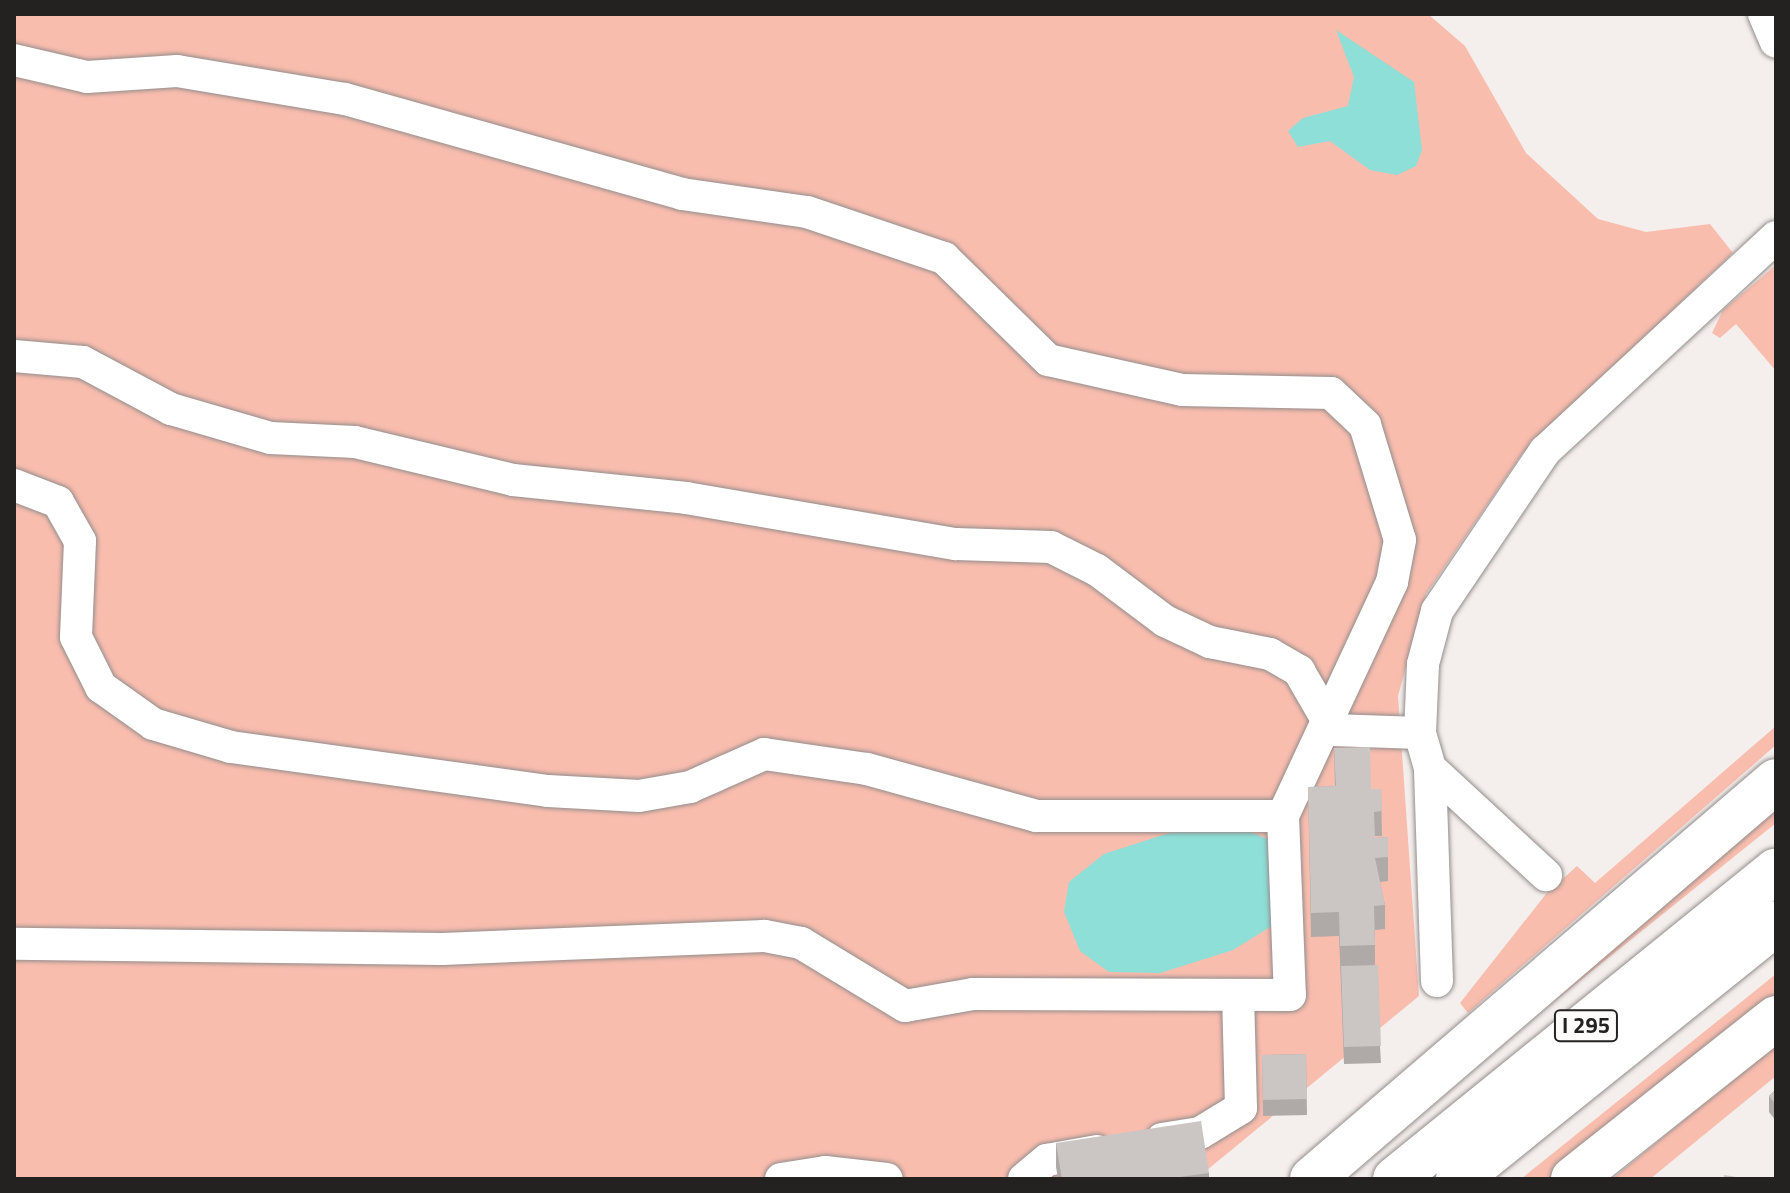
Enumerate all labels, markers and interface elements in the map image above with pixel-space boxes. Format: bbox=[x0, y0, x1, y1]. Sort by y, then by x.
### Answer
road number: I 295 bbox=[1552, 1008, 1620, 1044]

